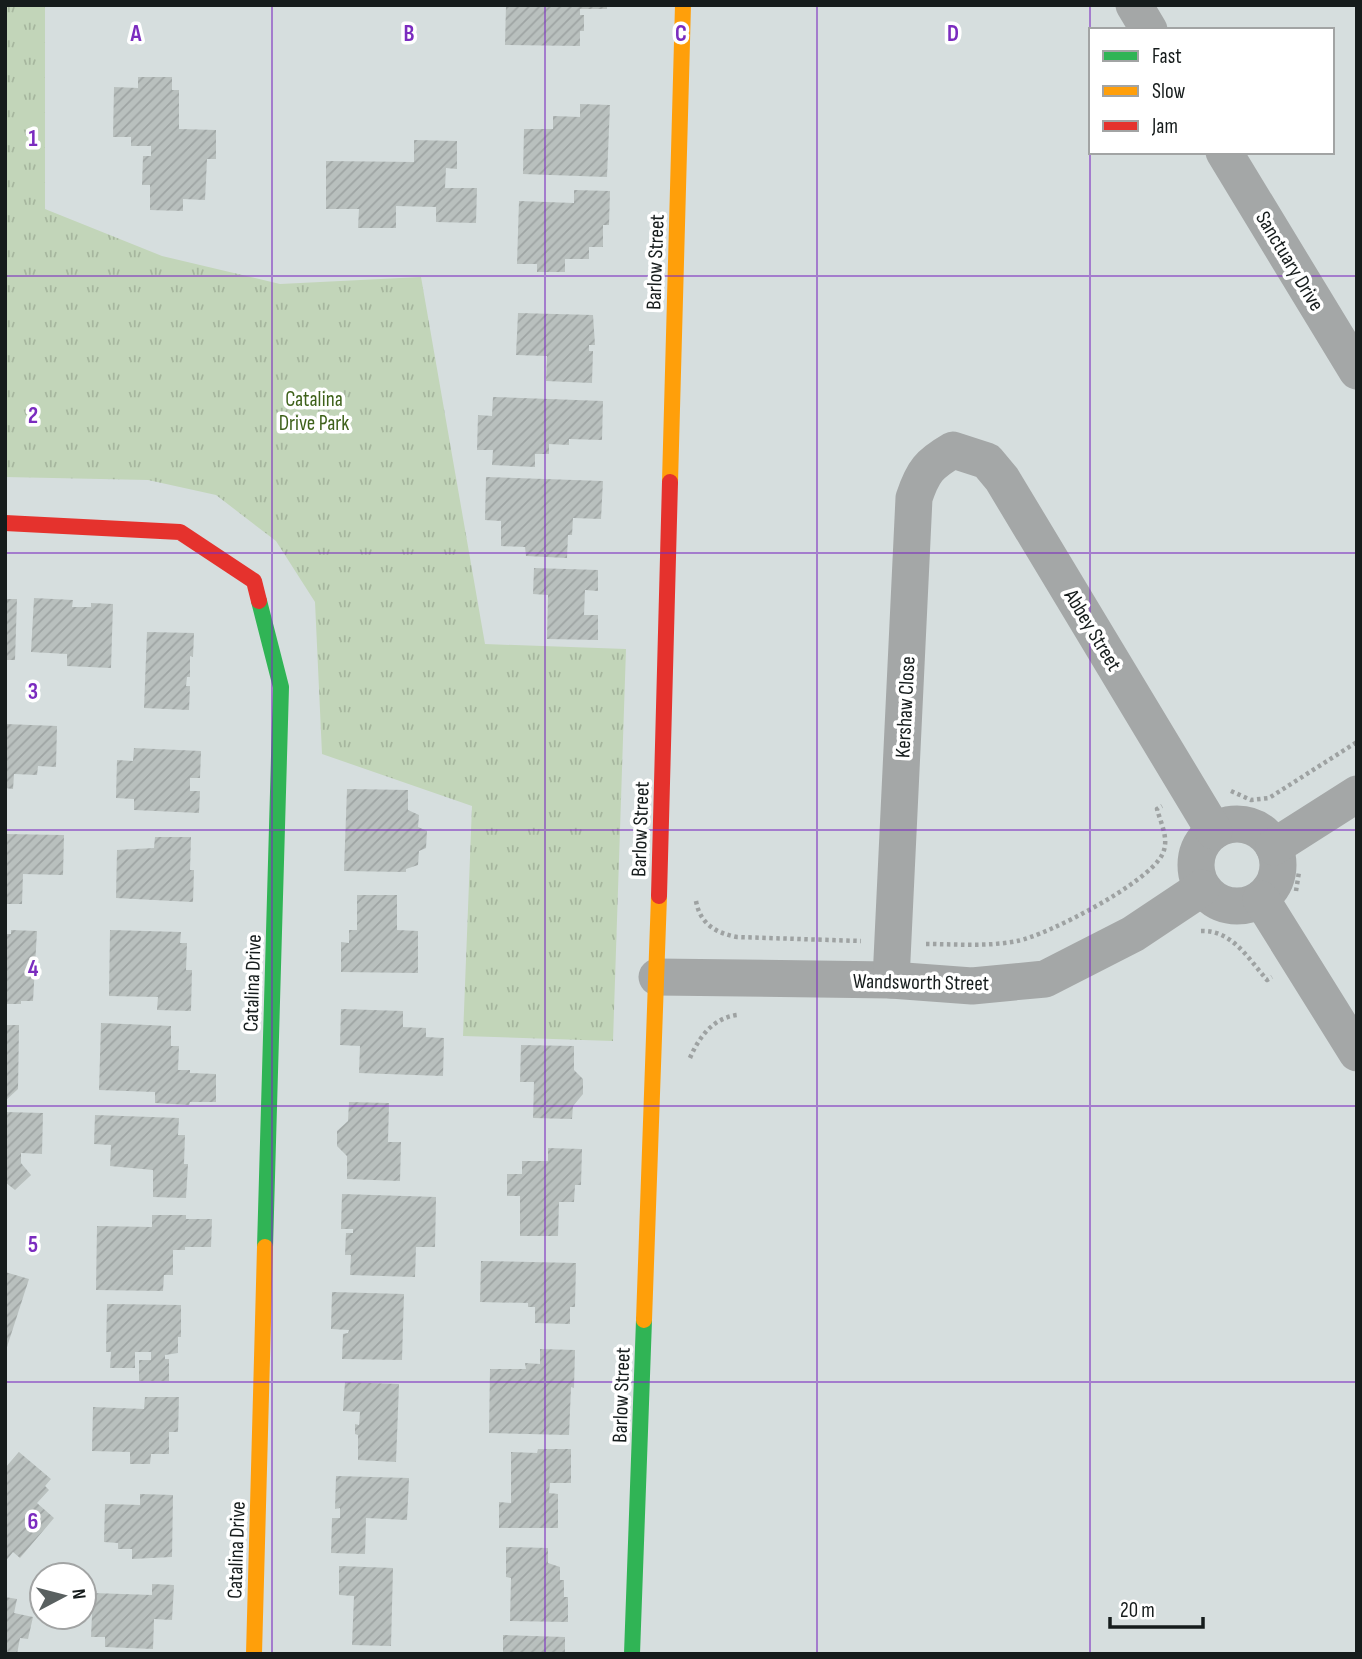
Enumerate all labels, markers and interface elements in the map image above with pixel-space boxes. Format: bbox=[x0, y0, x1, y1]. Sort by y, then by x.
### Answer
text: A bbox=[130, 20, 143, 48]
text: B bbox=[404, 20, 415, 48]
text: C bbox=[675, 20, 687, 48]
text: D bbox=[947, 20, 959, 48]
legend bbox=[1089, 28, 1334, 154]
text: Fast bbox=[1152, 44, 1182, 69]
text: Slow bbox=[1152, 79, 1186, 104]
text: Jam bbox=[1151, 114, 1178, 139]
text: 1 bbox=[28, 125, 38, 153]
street label: Sanctuary Drive bbox=[1250, 207, 1329, 316]
street label: Barlow Street bbox=[641, 214, 670, 310]
park label: Catalina Drive Park bbox=[279, 387, 349, 436]
text: 2 bbox=[28, 402, 38, 430]
street label: Abbey Street bbox=[1058, 584, 1127, 676]
street label: Kershaw Close bbox=[890, 656, 921, 758]
text: 3 bbox=[28, 678, 38, 706]
street label: Barlow Street bbox=[626, 781, 655, 877]
street label: Catalina Drive bbox=[238, 934, 267, 1032]
text: 4 bbox=[28, 955, 39, 983]
street label: Wandsworth Street bbox=[853, 969, 989, 996]
text: 5 bbox=[28, 1231, 38, 1259]
street label: Barlow Street bbox=[607, 1347, 636, 1443]
street label: Catalina Drive bbox=[222, 1501, 251, 1599]
text: 6 bbox=[28, 1508, 38, 1536]
north arrow bbox=[28, 1561, 98, 1631]
scale bar bbox=[1110, 1586, 1203, 1630]
text: N bbox=[66, 1588, 90, 1601]
text: 20 m bbox=[1120, 1598, 1155, 1623]

